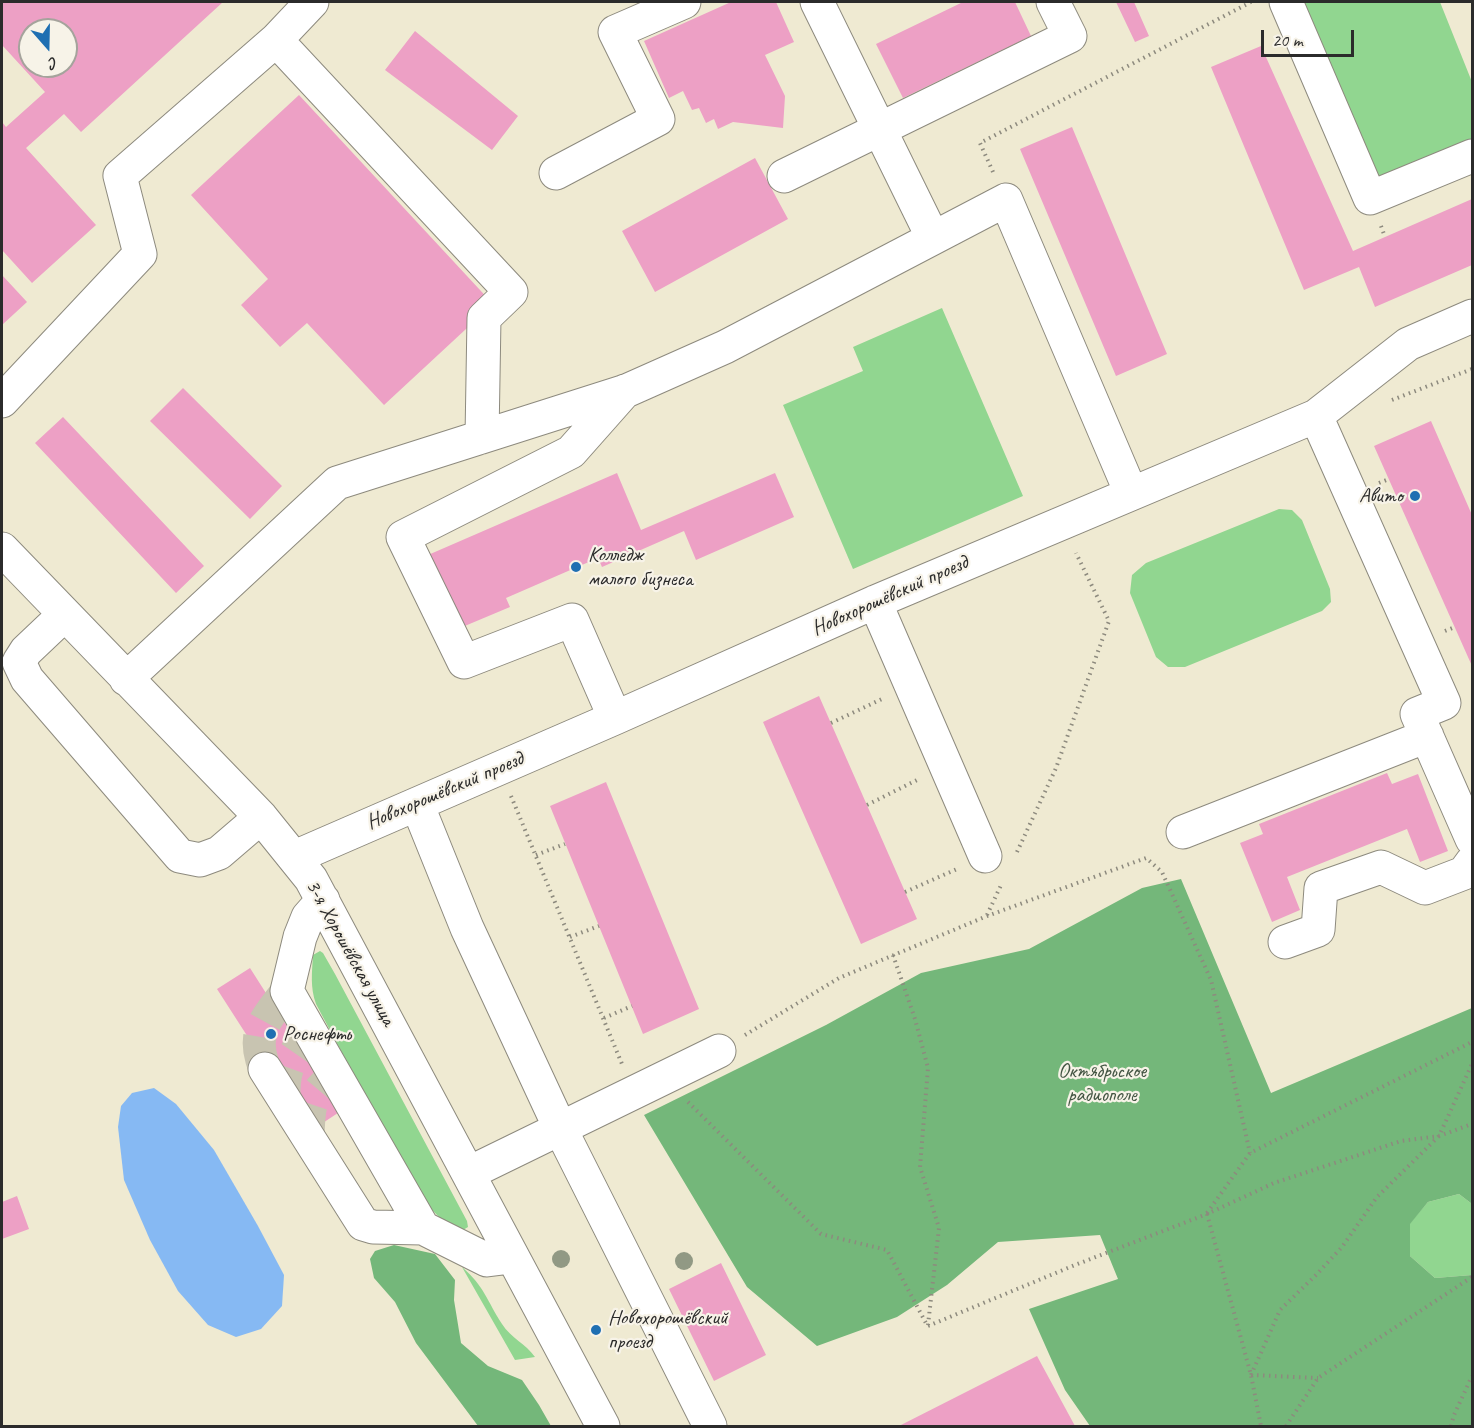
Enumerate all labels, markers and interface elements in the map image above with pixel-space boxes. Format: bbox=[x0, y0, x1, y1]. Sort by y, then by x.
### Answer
north arrow bbox=[18, 18, 78, 78]
scale bar bbox=[1264, 18, 1357, 56]
text: 20 m bbox=[1272, 29, 1303, 51]
text: С bbox=[46, 52, 61, 74]
place label: Авито bbox=[1359, 483, 1403, 509]
marker: Авито bbox=[1408, 489, 1422, 503]
place label: Колледж малого бизнеса bbox=[588, 542, 693, 592]
street label: Новохорошёвский проезд bbox=[808, 550, 972, 642]
marker: Колледж малого бизнеса bbox=[569, 560, 583, 574]
street label: Новохорошёвский проезд bbox=[363, 746, 527, 836]
street label: 3-я Хорошёвская улица bbox=[299, 876, 401, 1030]
place label: Роснефть bbox=[283, 1021, 351, 1047]
marker: Роснефть bbox=[264, 1027, 278, 1041]
park label: Октябрьское радиополе bbox=[1058, 1058, 1146, 1108]
place label: Новохорошёвский проезд bbox=[608, 1305, 728, 1355]
marker: Новохорошёвский проезд bbox=[589, 1323, 603, 1337]

